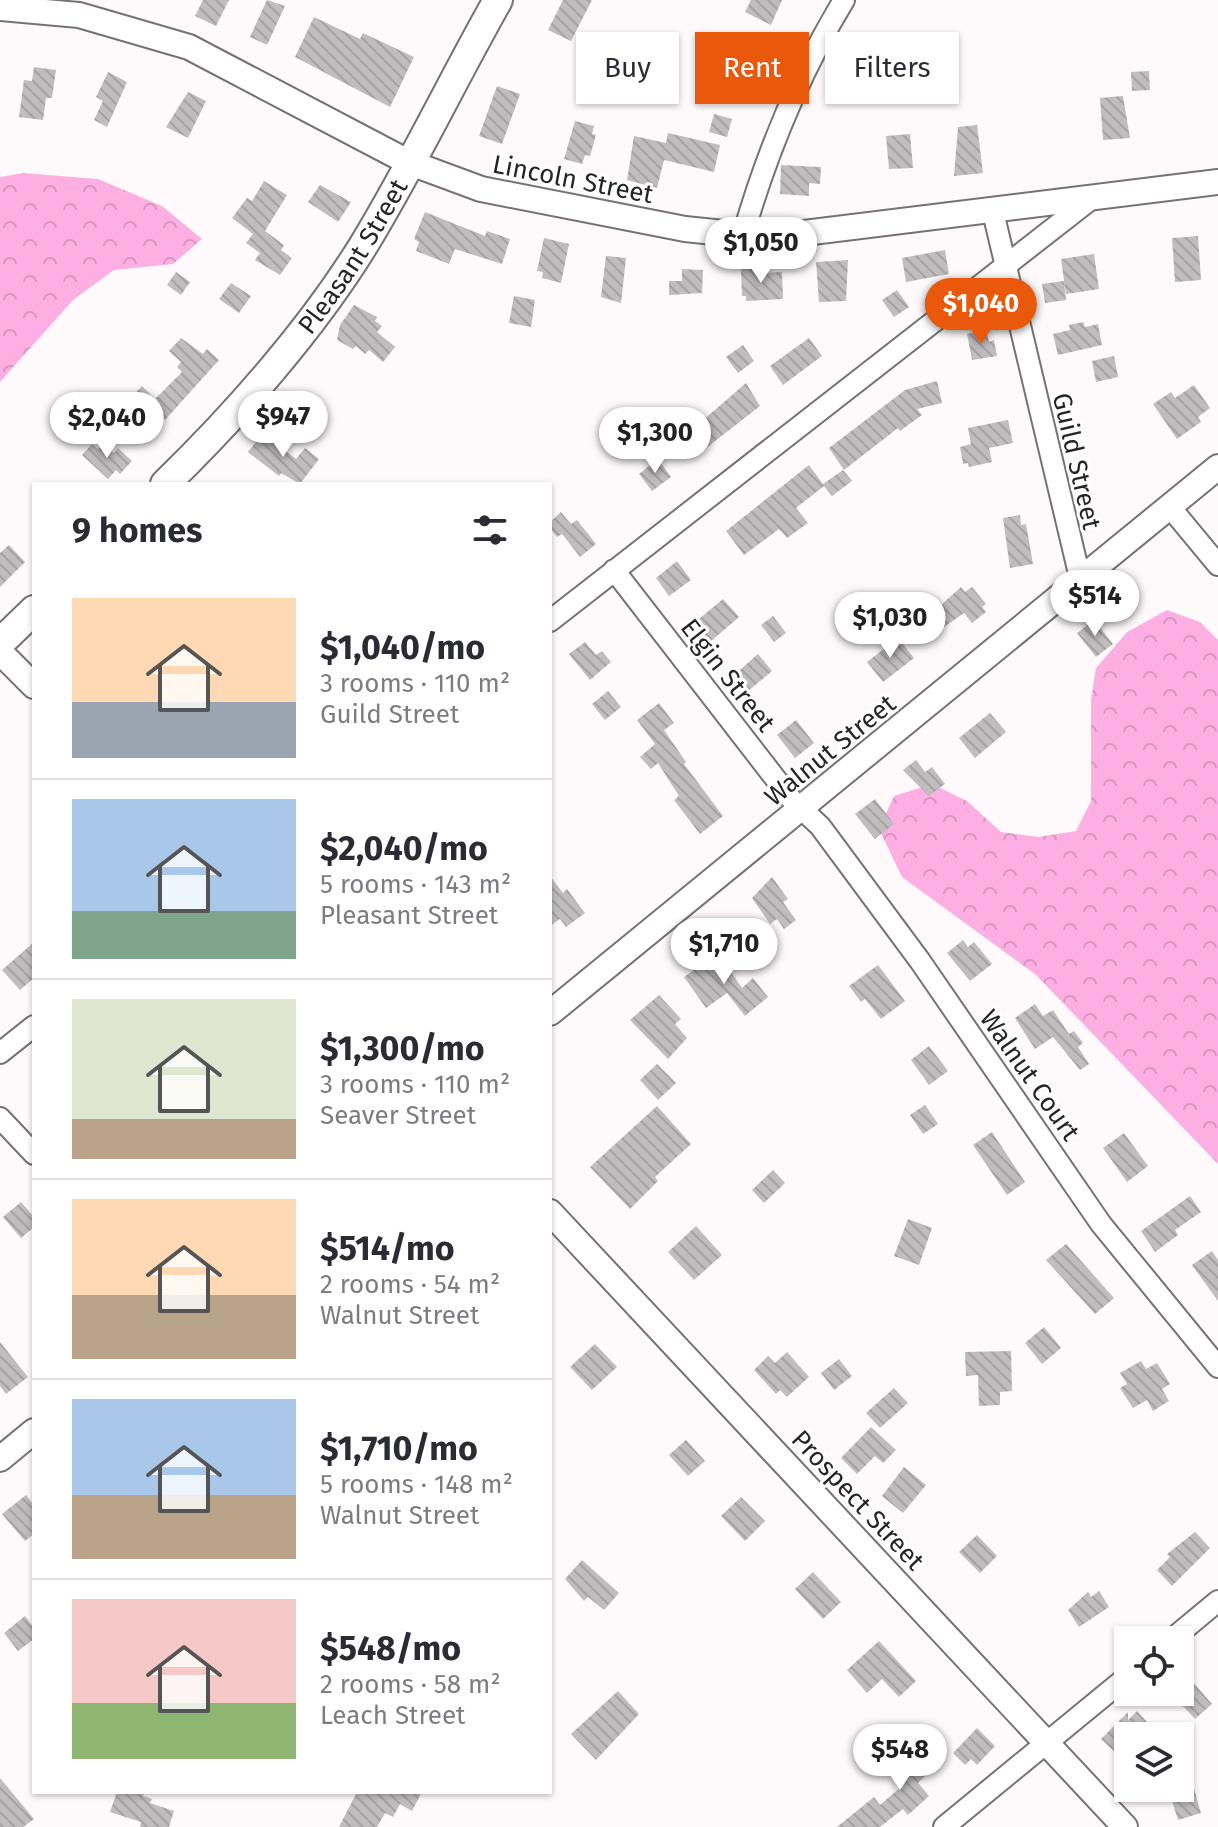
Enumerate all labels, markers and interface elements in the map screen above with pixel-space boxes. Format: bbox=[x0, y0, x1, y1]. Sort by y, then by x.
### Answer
chip: Buy bbox=[576, 32, 679, 104]
chip: Rent bbox=[695, 32, 809, 104]
chip: Filters bbox=[825, 32, 959, 104]
street label: Lincoln Street bbox=[490, 149, 656, 210]
street label: Pleasant Street bbox=[292, 173, 415, 340]
pin: $1,050 bbox=[696, 217, 826, 285]
text: $1,050 bbox=[723, 227, 799, 258]
pin: $1,040 bbox=[916, 278, 1046, 346]
text: $1,040 bbox=[943, 288, 1019, 319]
street label: Guild Street bbox=[1046, 390, 1107, 533]
pin: $947 bbox=[236, 391, 330, 459]
pin: $2,040 bbox=[42, 392, 172, 460]
text: $947 bbox=[256, 401, 310, 432]
text: $2,040 bbox=[68, 402, 146, 433]
pin: $1,300 bbox=[590, 407, 720, 475]
text: $1,300 bbox=[617, 417, 693, 448]
icon: filters bbox=[468, 508, 512, 552]
text: 9 homes bbox=[72, 510, 203, 551]
pin: $514 bbox=[1048, 570, 1142, 638]
text: $514 bbox=[1068, 580, 1122, 611]
pin: $1,030 bbox=[825, 592, 955, 660]
text: $1,030 bbox=[853, 602, 927, 633]
street label: Elgin Street bbox=[674, 613, 782, 738]
text: $1,040/mo bbox=[320, 627, 485, 668]
icon: home bbox=[136, 630, 232, 726]
text: 3 rooms · 110 m² bbox=[320, 668, 510, 699]
street label: Walnut Street bbox=[759, 688, 902, 813]
text: Guild Street bbox=[320, 699, 459, 730]
text: $2,040/mo bbox=[320, 828, 488, 869]
icon: home bbox=[136, 831, 232, 927]
text: 5 rooms · 143 m² bbox=[320, 869, 511, 900]
text: Pleasant Street bbox=[320, 900, 498, 931]
pin: $1,710 bbox=[659, 918, 789, 986]
text: $1,710 bbox=[689, 928, 759, 959]
street label: Walnut Court bbox=[973, 1004, 1086, 1147]
text: $1,300/mo bbox=[320, 1028, 485, 1069]
icon: home bbox=[136, 1031, 232, 1127]
text: 3 rooms · 110 m² bbox=[320, 1069, 510, 1100]
text: Seaver Street bbox=[320, 1100, 476, 1131]
text: $514/mo bbox=[320, 1228, 455, 1269]
icon: home bbox=[136, 1231, 232, 1327]
text: 2 rooms · 54 m² bbox=[320, 1269, 500, 1300]
text: Walnut Street bbox=[320, 1300, 479, 1331]
street label: Prospect Street bbox=[785, 1424, 931, 1577]
text: $1,710/mo bbox=[320, 1428, 478, 1469]
icon: home bbox=[136, 1431, 232, 1527]
text: 5 rooms · 148 m² bbox=[320, 1469, 513, 1500]
text: Walnut Street bbox=[320, 1500, 479, 1531]
map controls bbox=[1114, 1626, 1194, 1802]
button: locate bbox=[1114, 1626, 1194, 1706]
text: $548/mo bbox=[320, 1628, 461, 1669]
icon: home bbox=[136, 1631, 232, 1727]
text: 2 rooms · 58 m² bbox=[320, 1669, 501, 1700]
text: Leach Street bbox=[320, 1700, 465, 1731]
button: layers bbox=[1114, 1722, 1194, 1802]
pin: $548 bbox=[853, 1724, 947, 1792]
text: $548 bbox=[871, 1734, 929, 1765]

